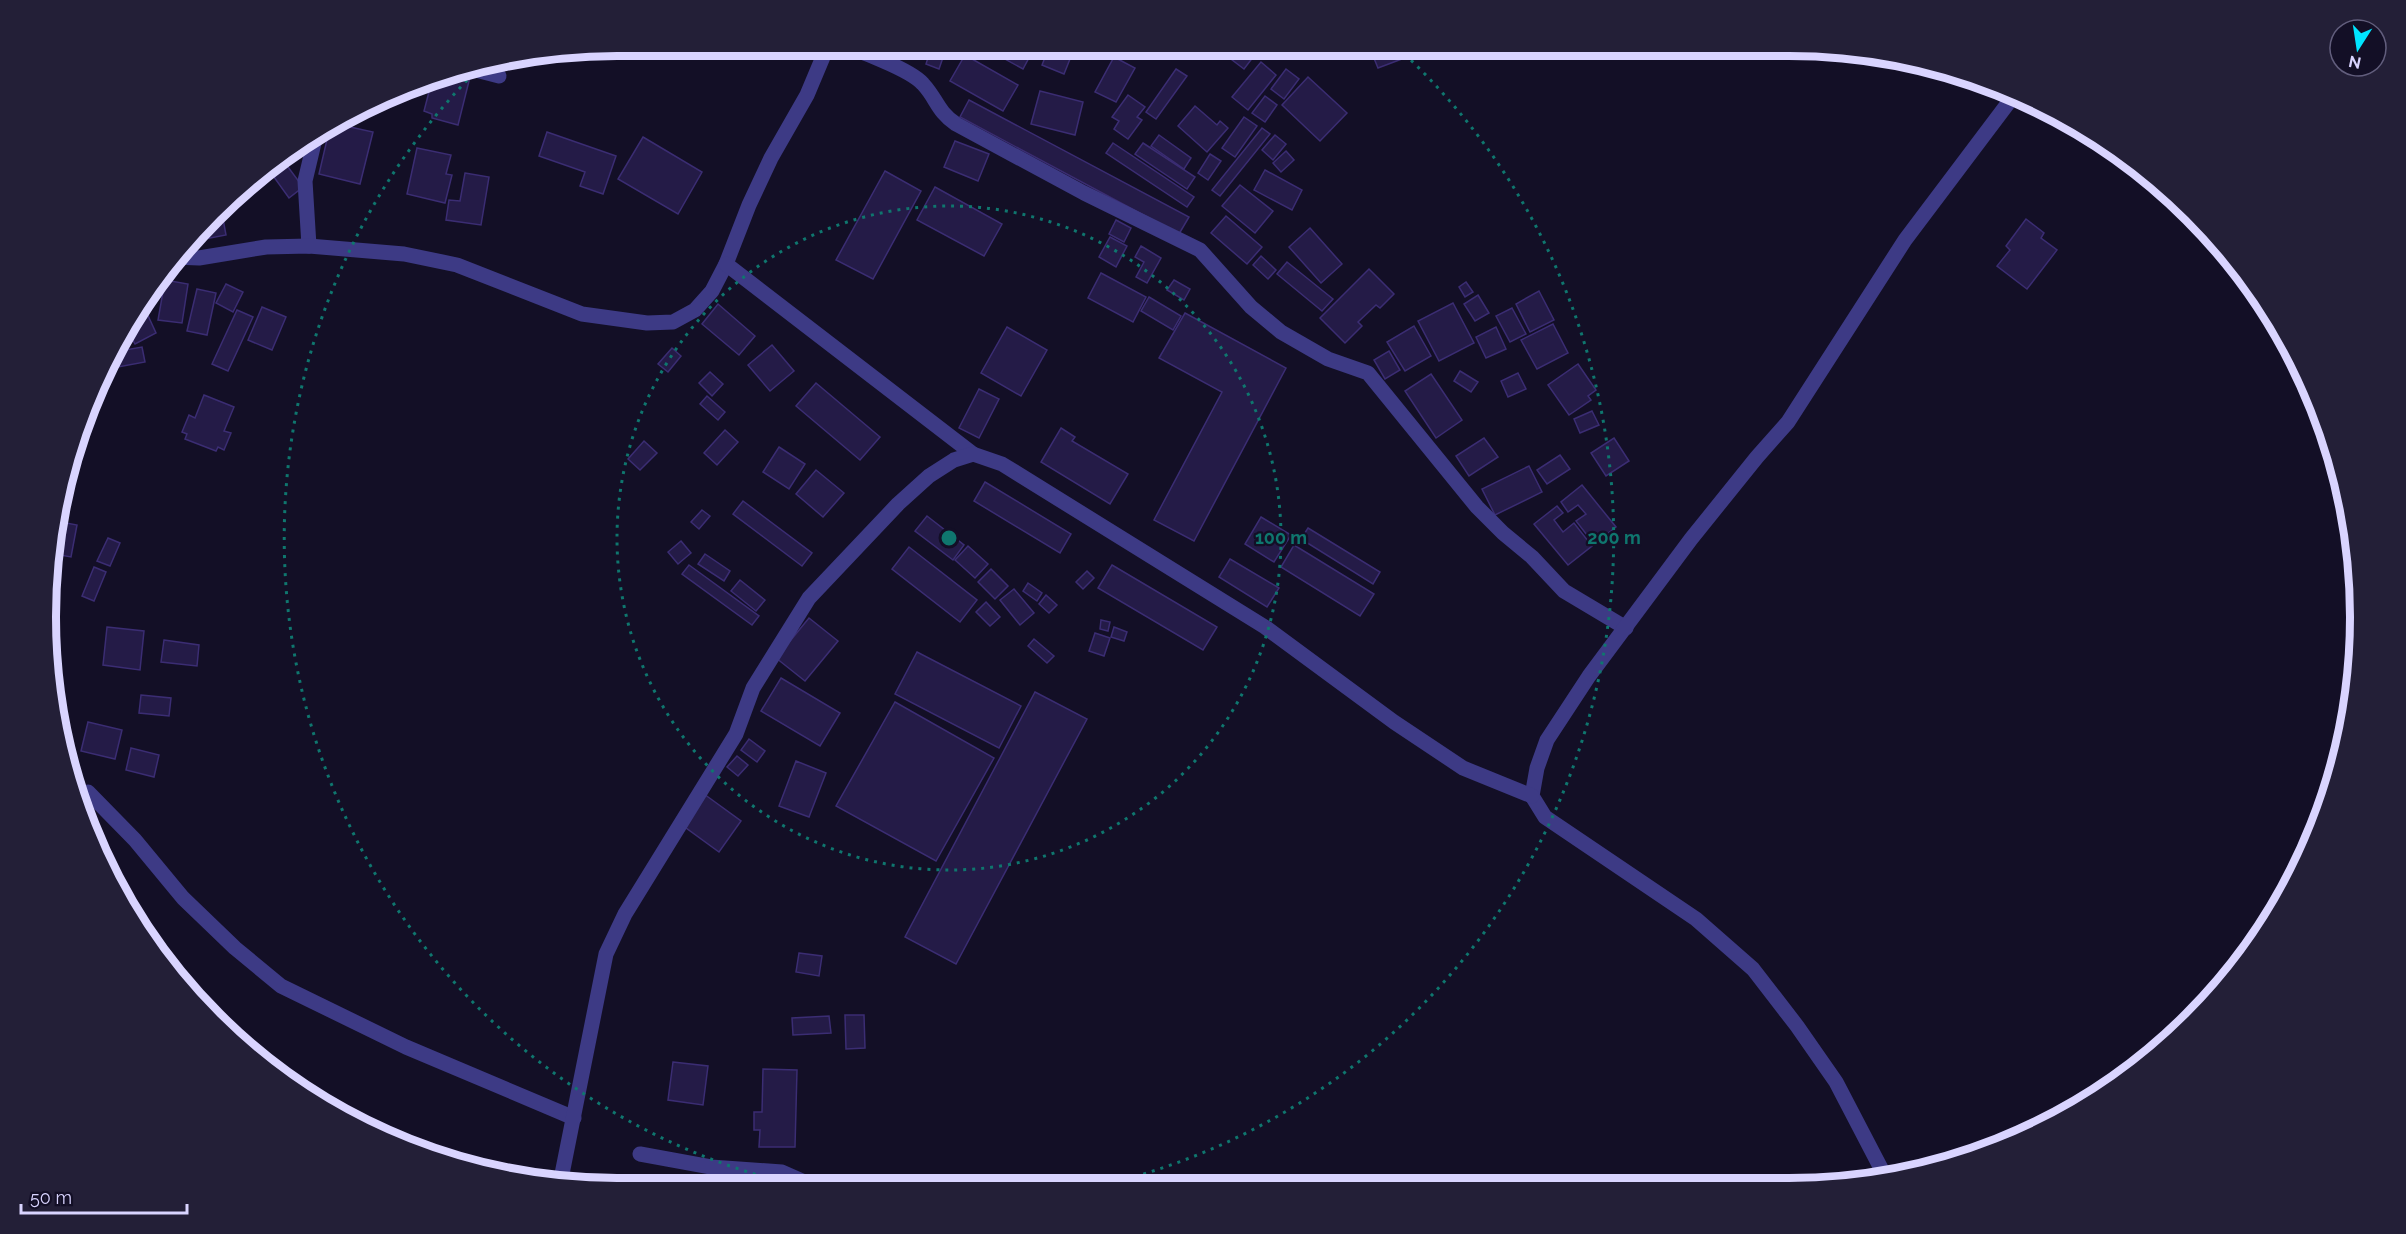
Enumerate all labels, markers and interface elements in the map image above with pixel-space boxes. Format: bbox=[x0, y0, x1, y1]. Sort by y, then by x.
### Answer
north arrow bbox=[2328, 18, 2388, 78]
text: N bbox=[2347, 52, 2363, 73]
text: 100 m bbox=[1255, 527, 1307, 548]
text: 200 m bbox=[1587, 527, 1641, 548]
centre of rings bbox=[939, 528, 959, 548]
scale bar bbox=[21, 1177, 188, 1215]
text: 50 m bbox=[30, 1187, 72, 1208]

